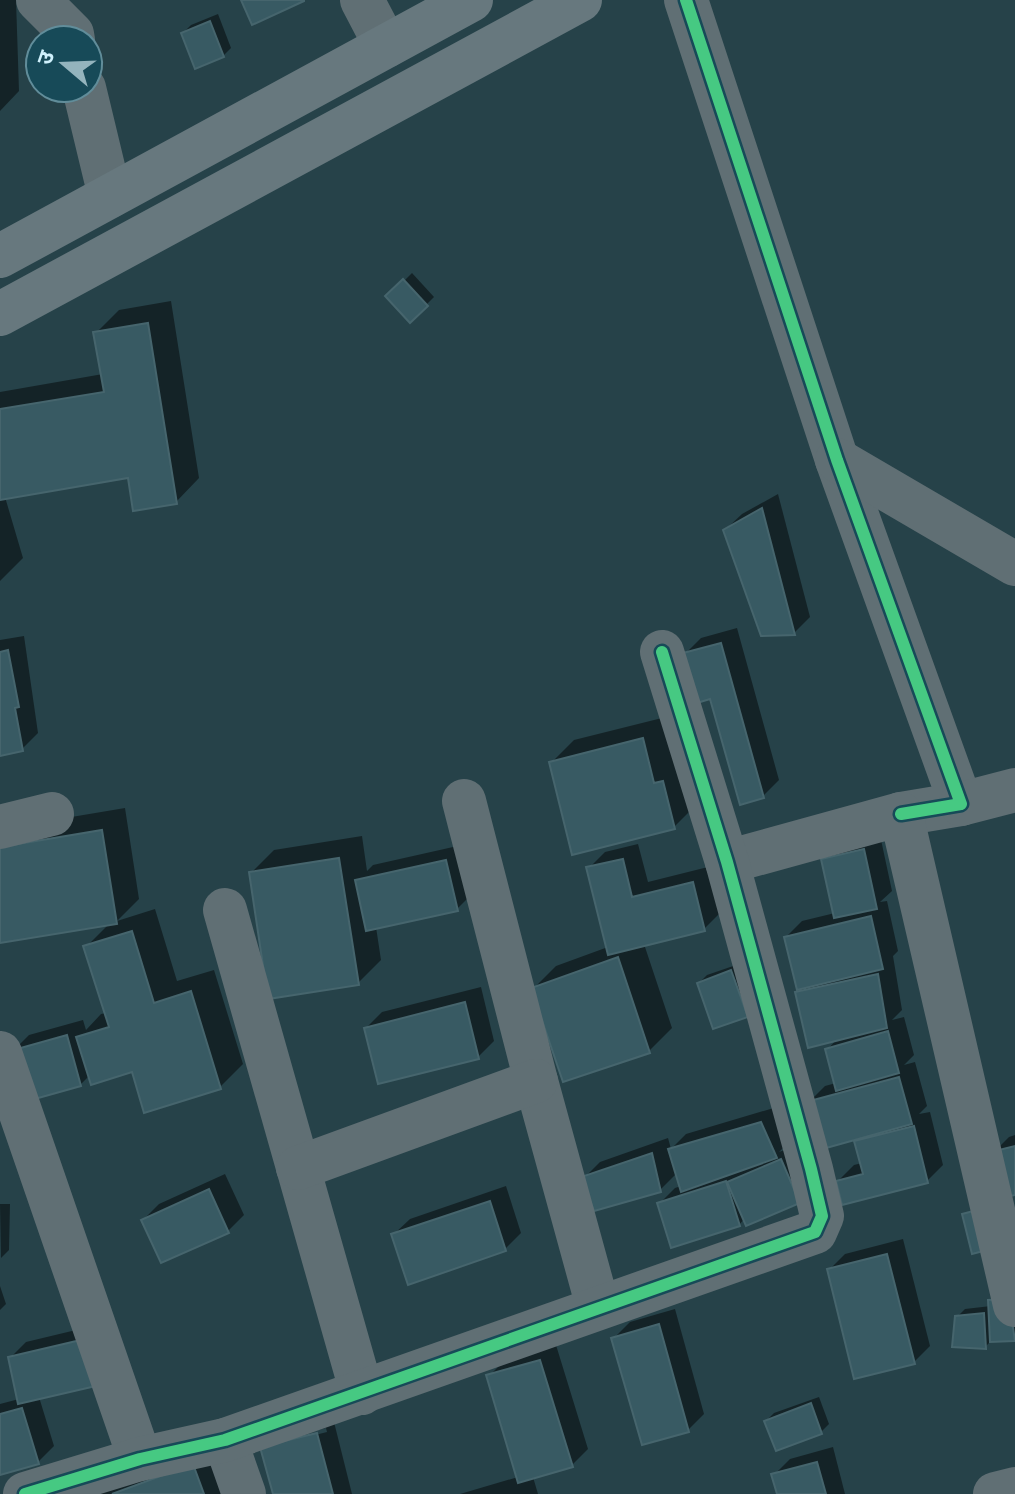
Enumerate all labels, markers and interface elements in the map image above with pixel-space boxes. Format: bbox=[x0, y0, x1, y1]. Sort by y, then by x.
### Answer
north arrow bbox=[24, 24, 104, 104]
text: उ bbox=[30, 46, 61, 68]

